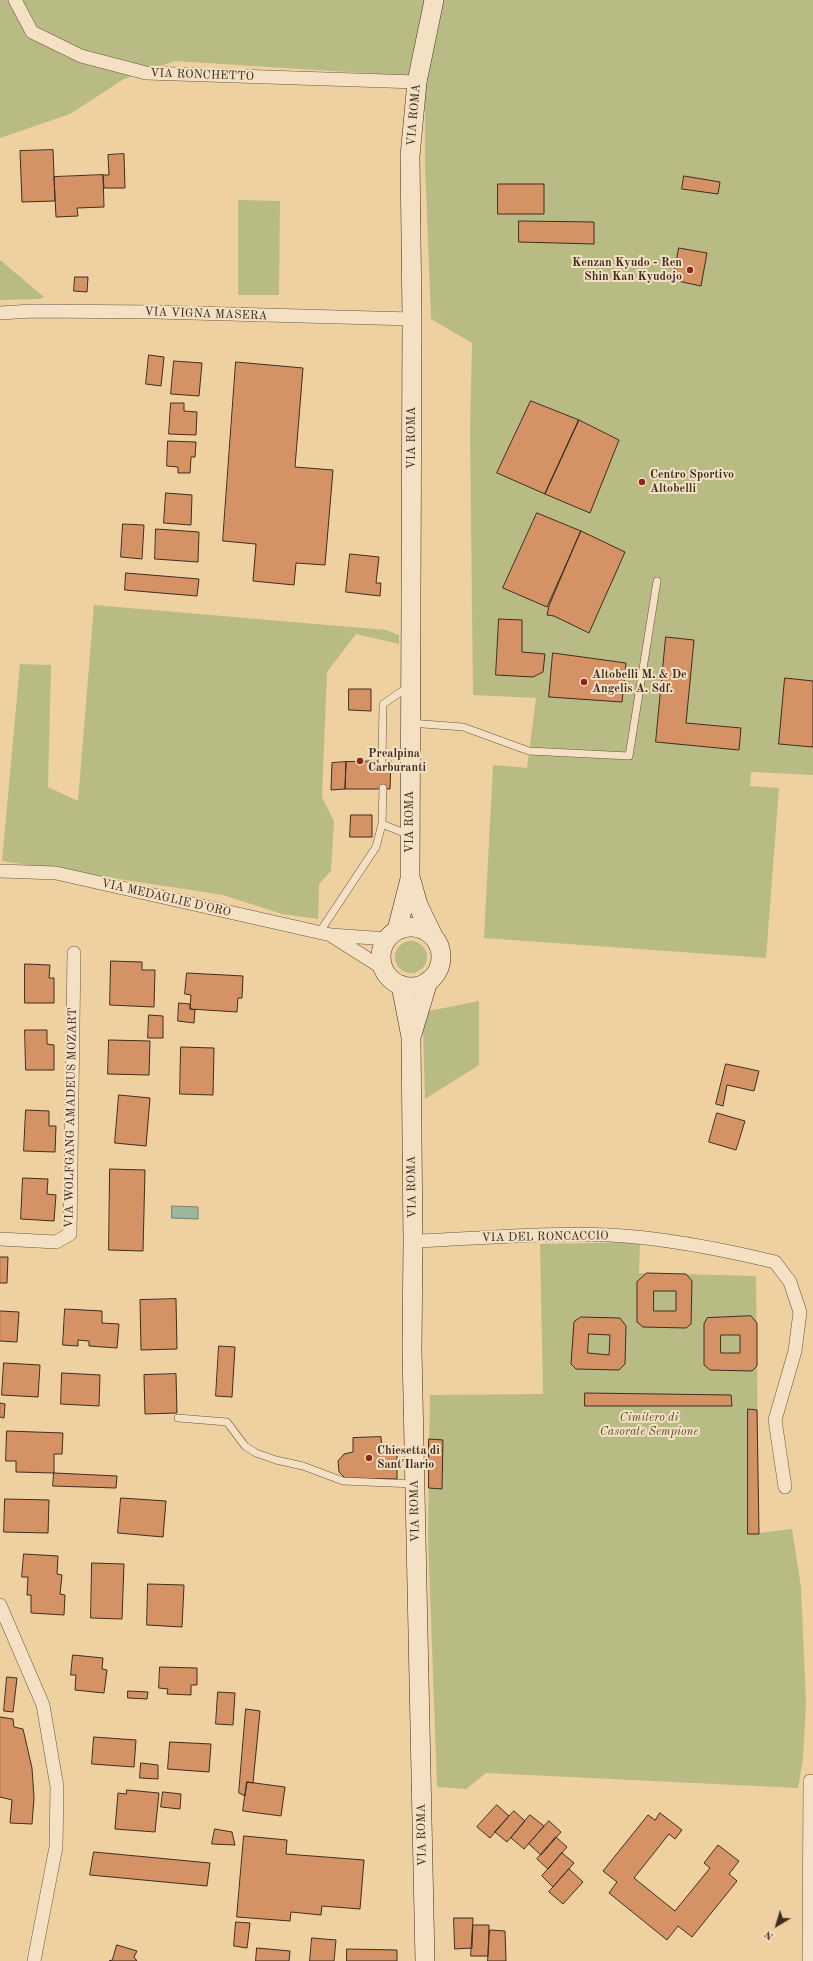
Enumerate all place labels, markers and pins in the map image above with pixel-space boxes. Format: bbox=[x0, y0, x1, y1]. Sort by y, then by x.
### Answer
place label: Kenzan Kyudo - Ren Shin Kan Kyudojo bbox=[572, 256, 682, 284]
marker: Kenzan Kyudo - Ren Shin Kan Kyudojo bbox=[685, 265, 695, 275]
place label: Centro Sportivo Altobelli bbox=[650, 468, 734, 496]
marker: Centro Sportivo Altobelli bbox=[637, 477, 647, 487]
place label: Altobelli M. & De Angelis A. Sdf. bbox=[592, 668, 687, 696]
marker: Altobelli M. & De Angelis A. Sdf. bbox=[579, 677, 589, 687]
place label: Prealpina Carburanti bbox=[368, 747, 426, 775]
marker: Prealpina Carburanti bbox=[355, 756, 365, 766]
place label: Chiesetta di Sant'Ilario bbox=[377, 1444, 440, 1472]
marker: Chiesetta di Sant'Ilario bbox=[364, 1453, 374, 1463]

